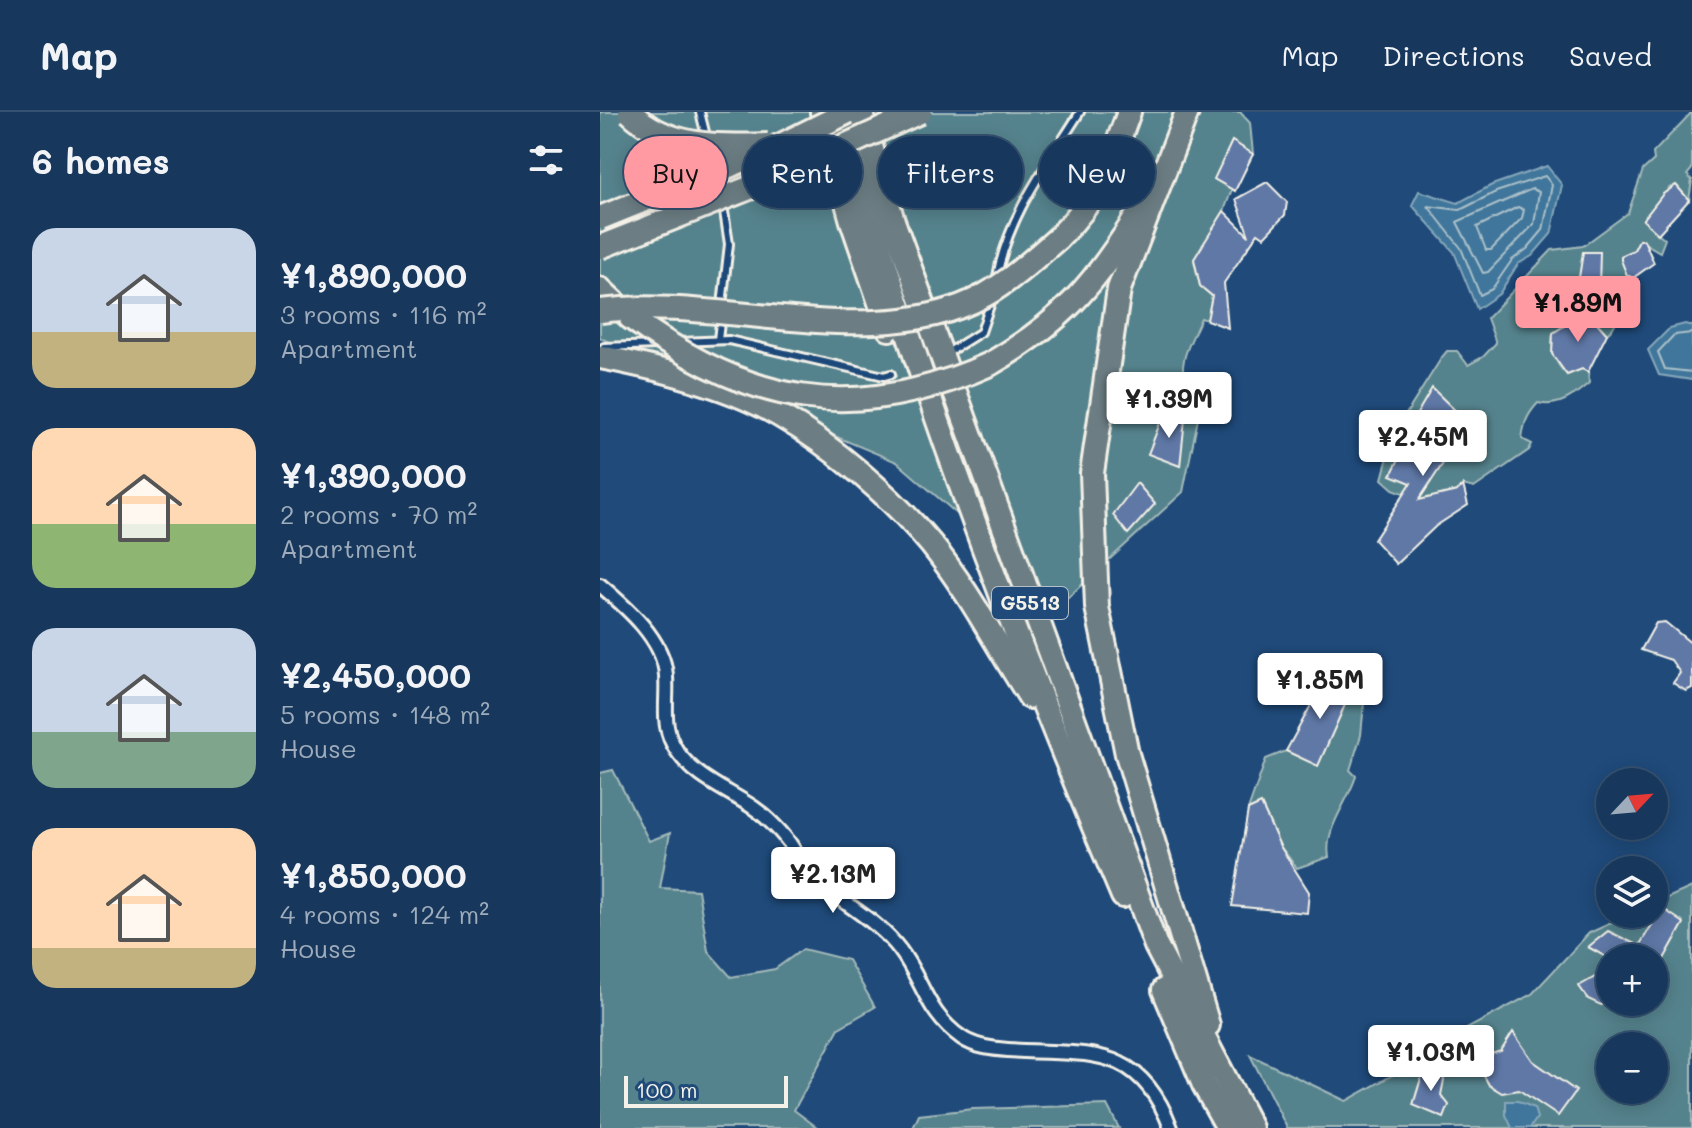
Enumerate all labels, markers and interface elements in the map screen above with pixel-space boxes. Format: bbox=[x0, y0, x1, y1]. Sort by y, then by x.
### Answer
text: Map bbox=[40, 30, 118, 80]
text: Map bbox=[1282, 37, 1339, 73]
text: Directions bbox=[1383, 37, 1525, 73]
text: Saved bbox=[1569, 37, 1652, 73]
chip: Buy bbox=[624, 136, 727, 208]
chip: Rent bbox=[743, 136, 862, 208]
chip: Filters bbox=[878, 136, 1023, 208]
chip: New bbox=[1039, 136, 1155, 208]
text: 6 homes bbox=[32, 138, 170, 183]
icon: filters bbox=[524, 138, 568, 182]
text: ¥1,890,000 bbox=[280, 252, 467, 297]
icon: home bbox=[96, 260, 192, 356]
pin: ¥1.89M bbox=[1513, 276, 1643, 344]
text: ¥1.89M bbox=[1533, 285, 1623, 319]
text: 3 rooms · 116 m² bbox=[280, 297, 487, 331]
text: Apartment bbox=[280, 331, 417, 365]
pin: ¥1.39M bbox=[1104, 372, 1234, 440]
text: ¥1.39M bbox=[1125, 381, 1213, 415]
pin: ¥2.45M bbox=[1358, 410, 1488, 478]
text: ¥2.45M bbox=[1377, 419, 1469, 453]
text: ¥1,390,000 bbox=[280, 452, 467, 497]
icon: home bbox=[96, 460, 192, 556]
text: 2 rooms · 70 m² bbox=[280, 497, 477, 531]
text: Apartment bbox=[280, 531, 417, 565]
road number: G5513 bbox=[992, 587, 1068, 619]
text: ¥2,450,000 bbox=[280, 652, 471, 697]
pin: ¥1.85M bbox=[1255, 653, 1385, 721]
icon: home bbox=[96, 660, 192, 756]
text: ¥1.85M bbox=[1276, 662, 1364, 696]
text: 5 rooms · 148 m² bbox=[280, 697, 490, 731]
text: House bbox=[280, 731, 357, 765]
north arrow bbox=[1596, 768, 1668, 840]
map controls bbox=[1596, 768, 1668, 1104]
pin: ¥2.13M bbox=[768, 847, 898, 915]
text: ¥1,850,000 bbox=[280, 852, 467, 897]
text: ¥2.13M bbox=[789, 856, 877, 890]
button: layers bbox=[1596, 856, 1668, 928]
icon: home bbox=[96, 860, 192, 956]
text: 4 rooms · 124 m² bbox=[280, 897, 489, 931]
text: House bbox=[280, 931, 357, 965]
button: + bbox=[1596, 944, 1668, 1016]
pin: ¥1.03M bbox=[1366, 1025, 1496, 1093]
button: − bbox=[1596, 1032, 1668, 1104]
text: ¥1.03M bbox=[1386, 1034, 1476, 1068]
scale bar bbox=[624, 1072, 788, 1108]
text: 100 m bbox=[636, 1075, 698, 1104]

